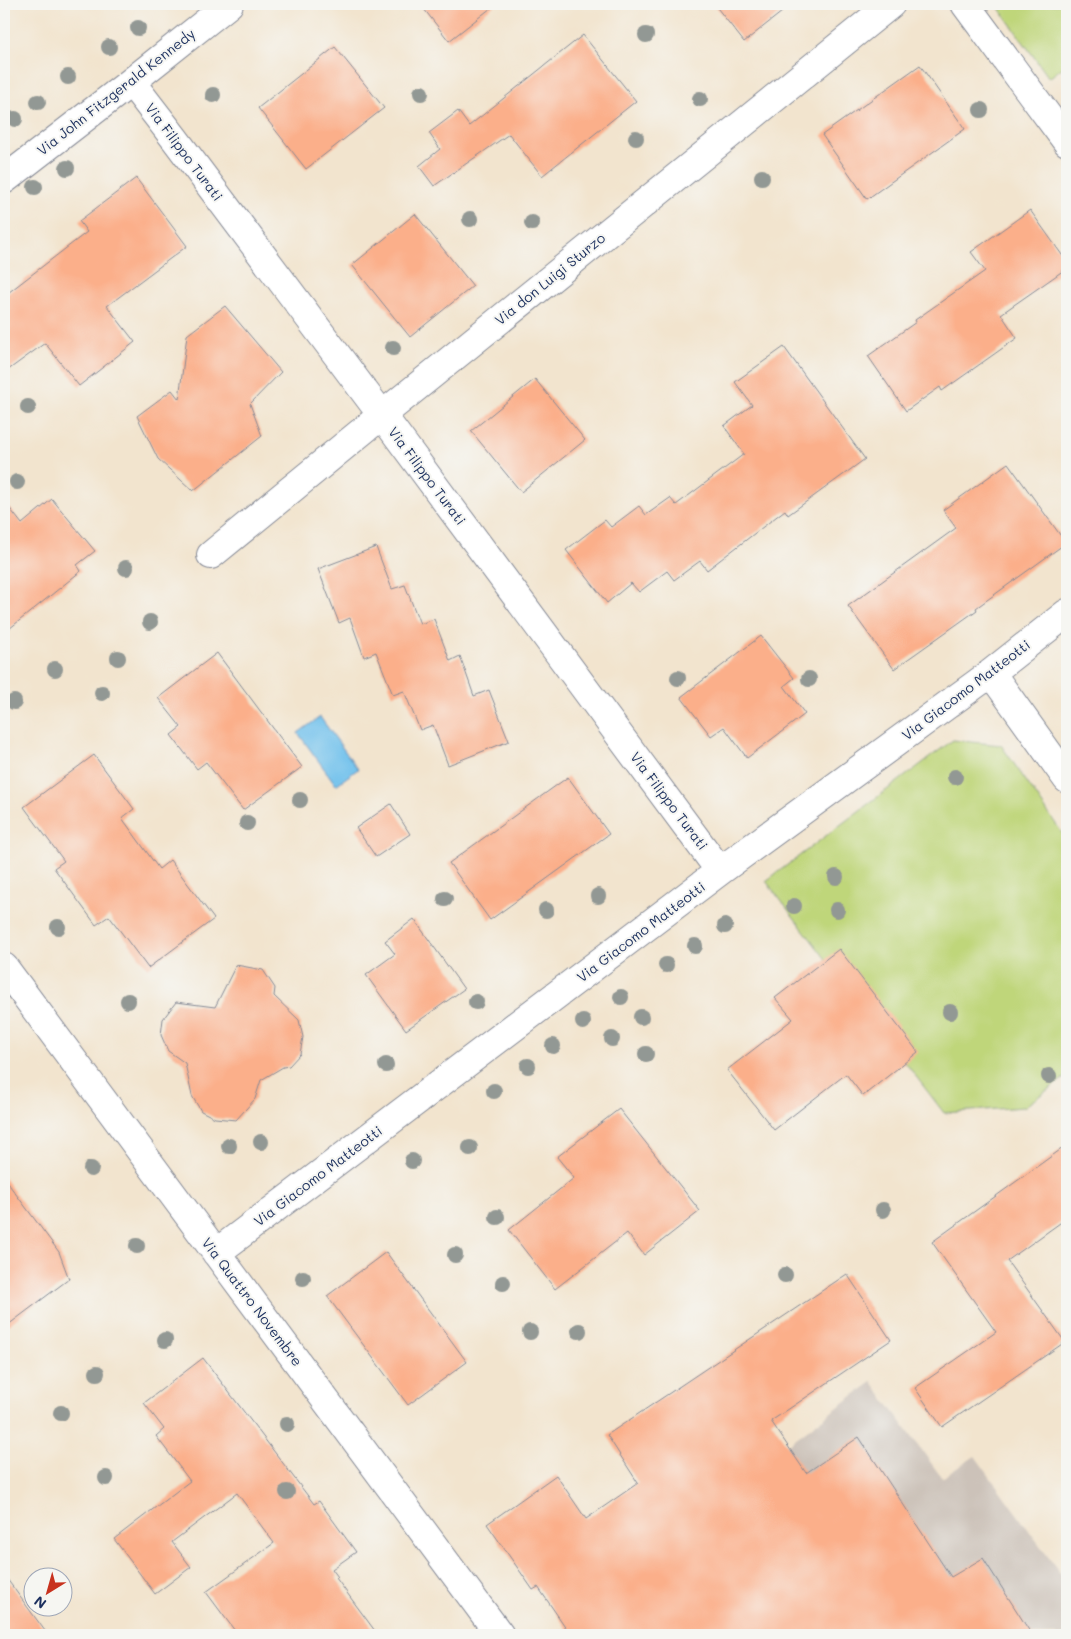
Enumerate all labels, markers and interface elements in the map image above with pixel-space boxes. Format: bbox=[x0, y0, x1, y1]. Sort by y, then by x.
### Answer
street label: Via John Fitzgerald Kennedy bbox=[33, 24, 199, 159]
street label: Via Filippo Turati bbox=[141, 99, 228, 205]
street label: Via don Luigi Sturzo bbox=[491, 228, 609, 329]
street label: Via Filippo Turati bbox=[384, 423, 471, 529]
street label: Via Giacomo Matteotti bbox=[898, 635, 1034, 744]
street label: Via Filippo Turati bbox=[626, 748, 713, 854]
street label: Via Giacomo Matteotti bbox=[573, 877, 709, 986]
street label: Via Giacomo Matteotti bbox=[250, 1121, 386, 1230]
street label: Via Quattro Novembre bbox=[198, 1234, 307, 1370]
north arrow bbox=[22, 1566, 72, 1616]
text: N bbox=[30, 1592, 50, 1614]

